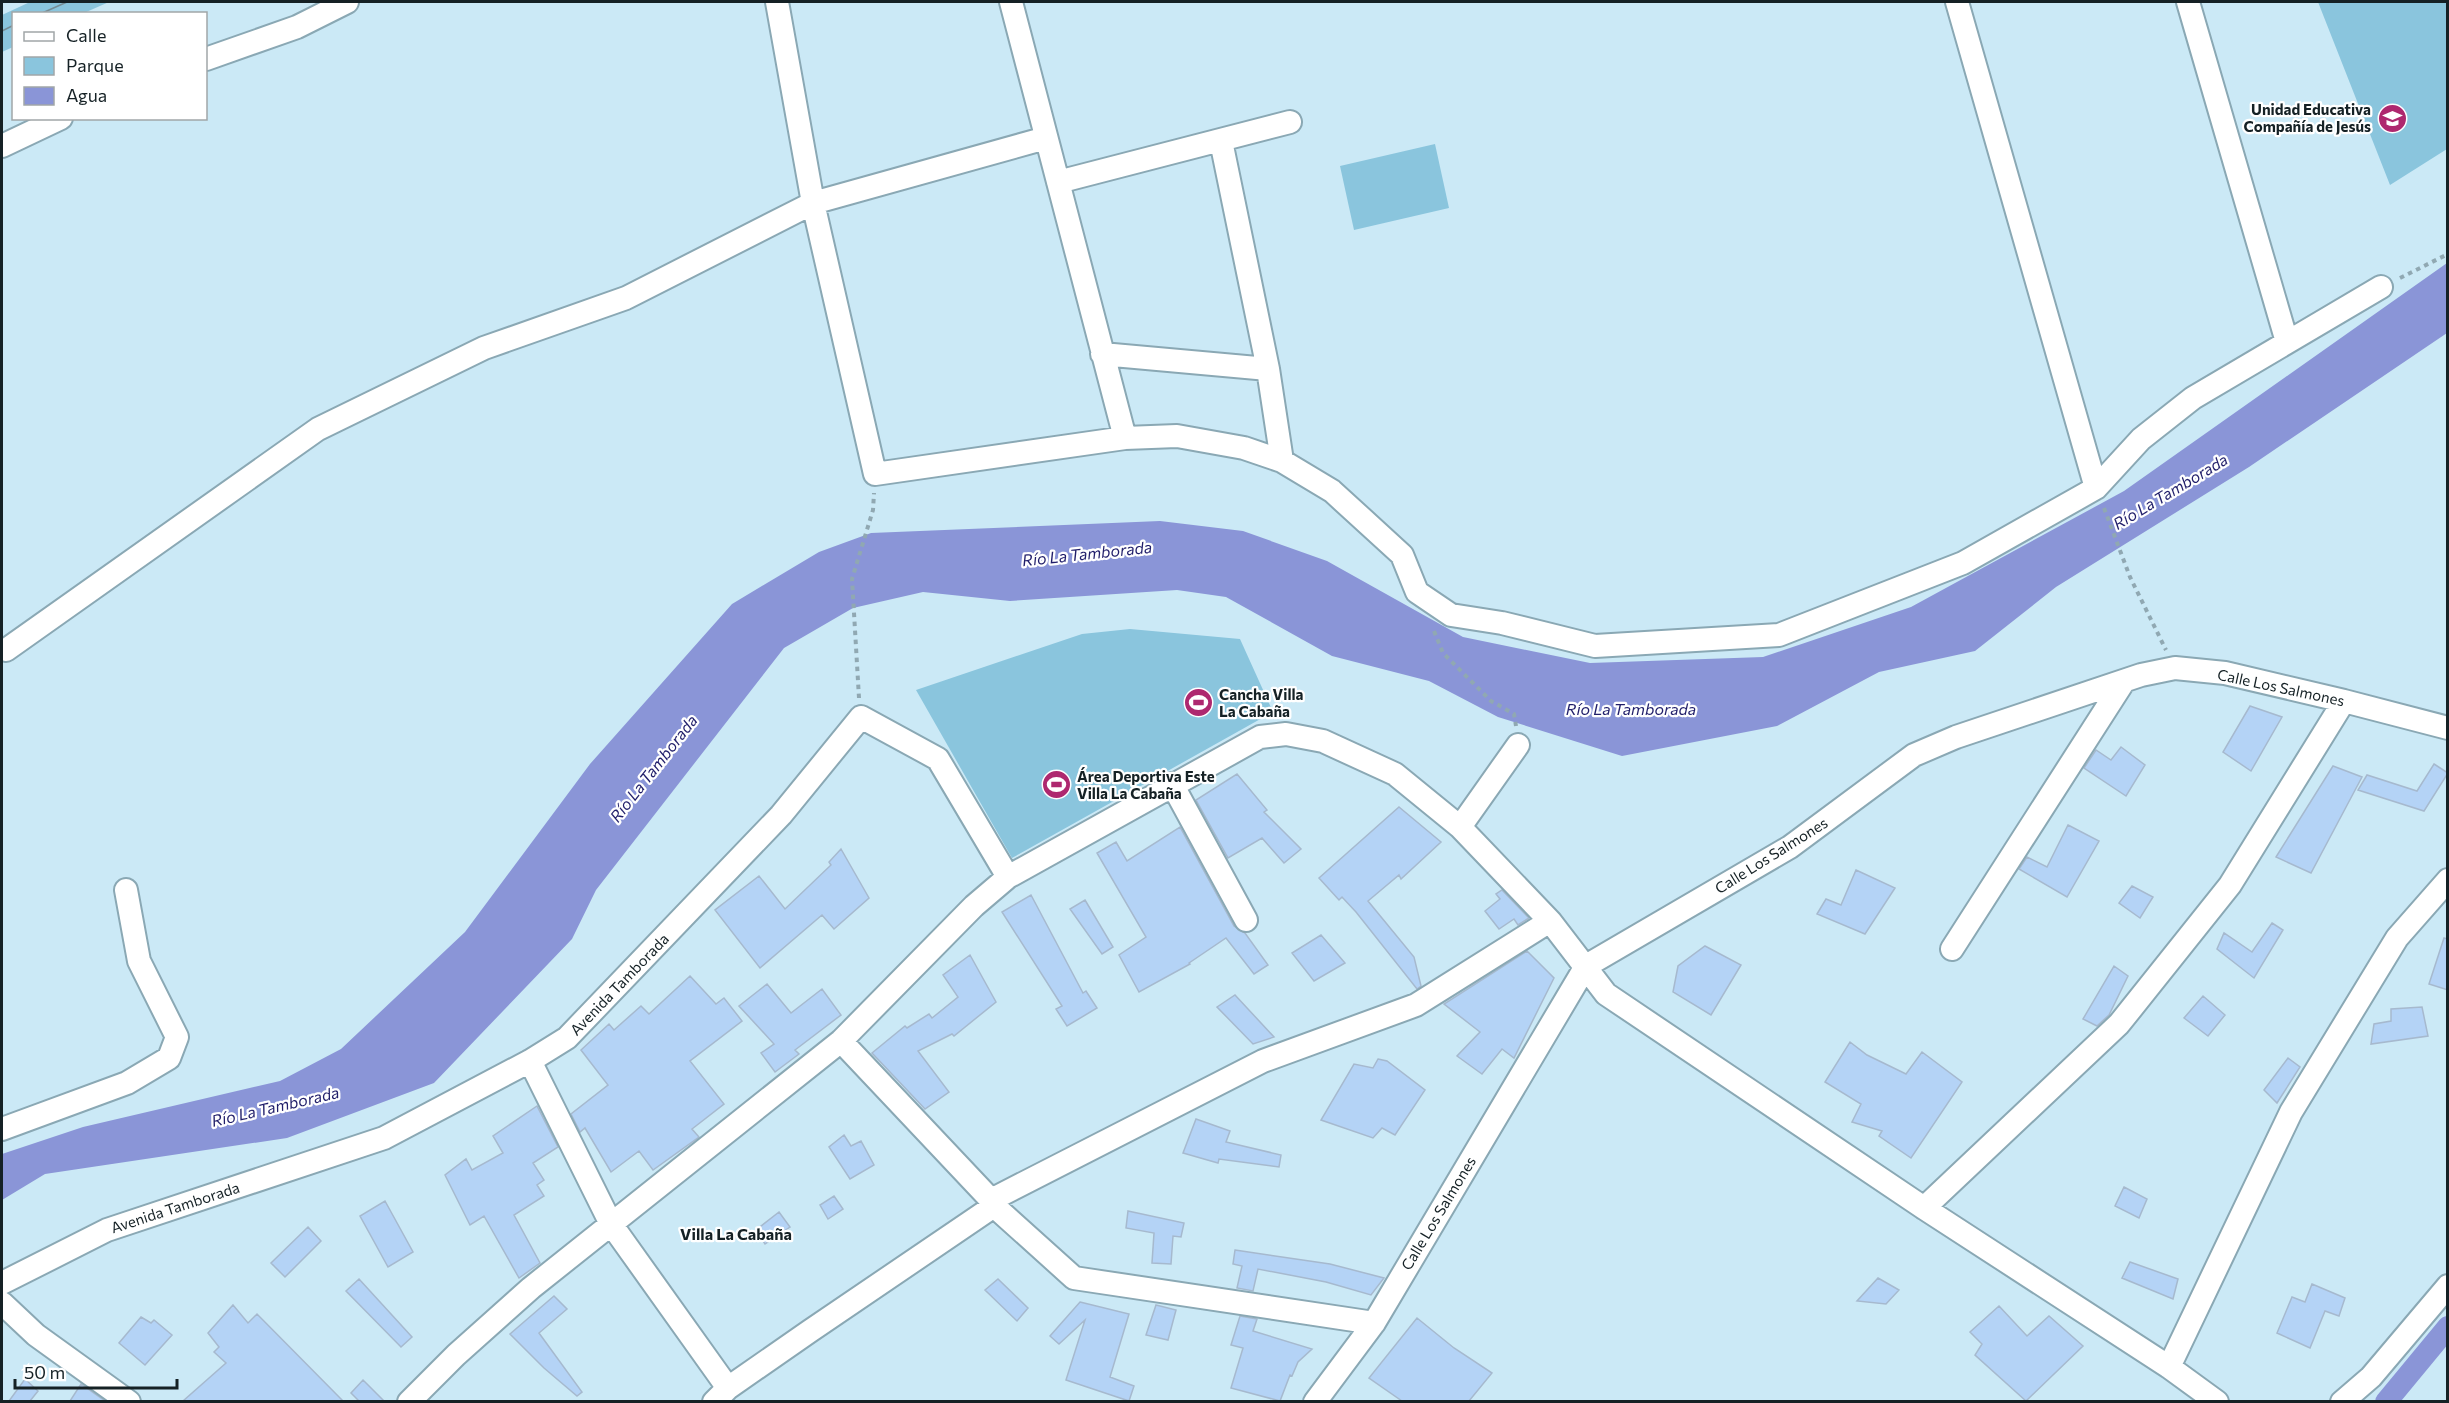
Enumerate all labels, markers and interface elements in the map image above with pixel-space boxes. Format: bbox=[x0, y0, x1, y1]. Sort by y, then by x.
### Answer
legend bbox=[12, 12, 207, 120]
text: Calle bbox=[66, 24, 106, 46]
text: Parque bbox=[66, 54, 124, 76]
text: Agua bbox=[66, 84, 107, 106]
place label: Unidad Educativa Compañía de Jesús bbox=[2244, 100, 2371, 135]
school or university icon: Unidad Educativa Compañía de Jesús bbox=[2376, 102, 2408, 134]
water label: Río La Tamborada bbox=[2109, 449, 2231, 533]
water label: Río La Tamborada bbox=[1021, 537, 1153, 569]
street label: Calle Los Salmones bbox=[2216, 665, 2346, 709]
place label: Cancha Villa La Cabaña bbox=[1219, 685, 1304, 720]
sports icon: Cancha Villa La Cabaña bbox=[1182, 687, 1214, 719]
water label: Río La Tamborada bbox=[1566, 699, 1696, 718]
water label: Río La Tamborada bbox=[605, 711, 701, 825]
place label: Área Deportiva Este Villa La Cabaña bbox=[1077, 767, 1215, 802]
sports icon: Área Deportiva Este Villa La Cabaña bbox=[1040, 769, 1072, 801]
street label: Calle Los Salmones bbox=[1711, 813, 1831, 897]
street label: Avenida Tamborada bbox=[566, 929, 672, 1039]
water label: Río La Tamborada bbox=[209, 1082, 341, 1130]
street label: Calle Los Salmones bbox=[1397, 1153, 1479, 1273]
street label: Avenida Tamborada bbox=[108, 1178, 242, 1236]
district label: Villa La Cabaña bbox=[680, 1224, 792, 1243]
scale bar bbox=[15, 1352, 177, 1390]
text: 50 m bbox=[24, 1361, 65, 1383]

